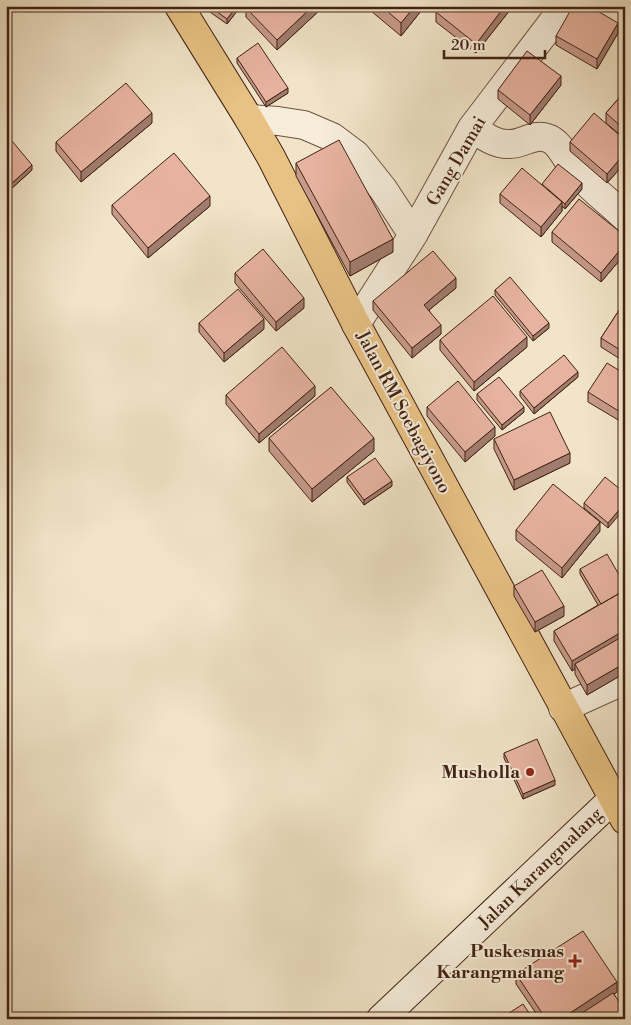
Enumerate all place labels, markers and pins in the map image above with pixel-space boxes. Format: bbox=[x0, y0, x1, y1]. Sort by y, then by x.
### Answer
place label: Musholla bbox=[441, 761, 520, 784]
marker: Musholla bbox=[524, 766, 536, 778]
place label: Puskesmas Karangmalang bbox=[436, 940, 565, 984]
marker: Puskesmas Karangmalang bbox=[568, 954, 582, 968]

